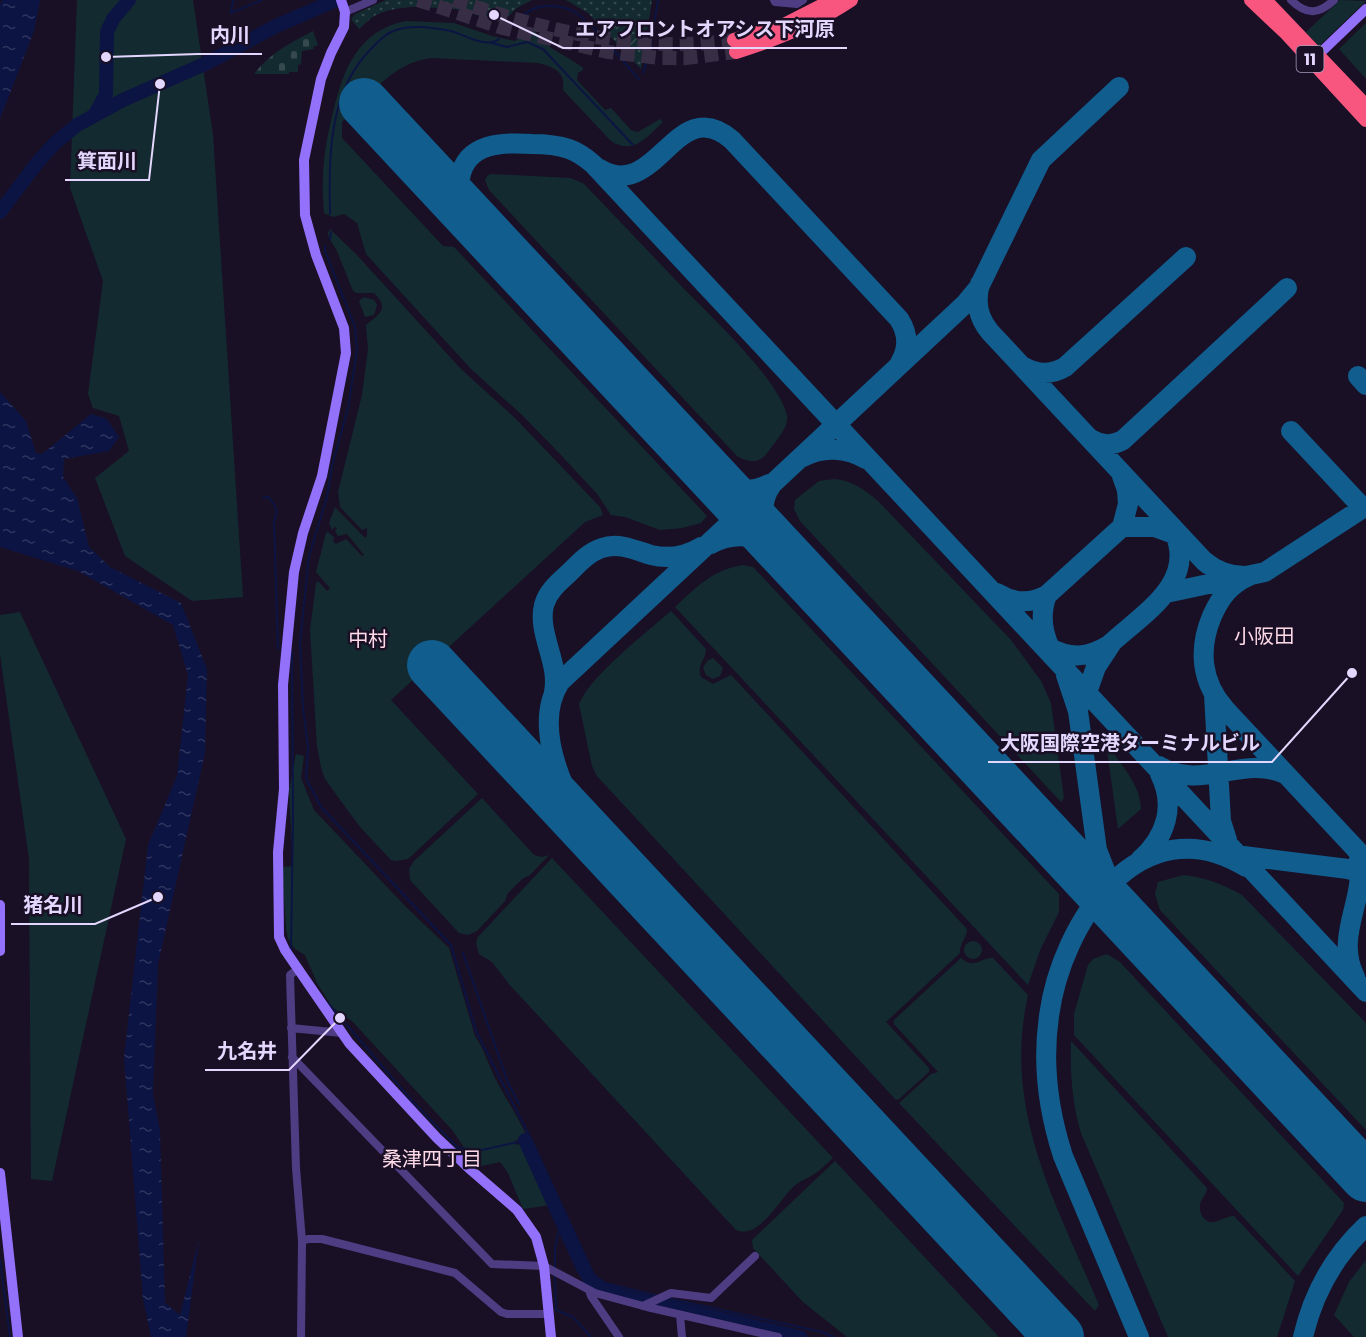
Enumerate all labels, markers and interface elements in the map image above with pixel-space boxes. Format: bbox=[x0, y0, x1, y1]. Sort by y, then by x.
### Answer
callout: エアフロントオアシス下河原 bbox=[563, 10, 847, 48]
text: エアフロントオアシス下河原 bbox=[575, 15, 835, 43]
callout: 内川 bbox=[198, 16, 262, 54]
text: 内川 bbox=[210, 21, 250, 49]
road number: 11 bbox=[1296, 46, 1324, 72]
callout: 箕面川 bbox=[65, 142, 149, 180]
text: 箕面川 bbox=[77, 147, 137, 175]
district label: 小阪田 bbox=[1234, 622, 1294, 650]
district label: 中村 bbox=[348, 625, 388, 653]
callout: 大阪国際空港ターミナルビル bbox=[988, 724, 1272, 762]
text: 大阪国際空港ターミナルビル bbox=[1000, 729, 1260, 757]
callout: 猪名川 bbox=[11, 886, 95, 924]
text: 猪名川 bbox=[23, 891, 83, 919]
callout: 九名井 bbox=[205, 1032, 289, 1070]
text: 九名井 bbox=[217, 1037, 277, 1065]
district label: 桑津四丁目 bbox=[382, 1145, 482, 1173]

